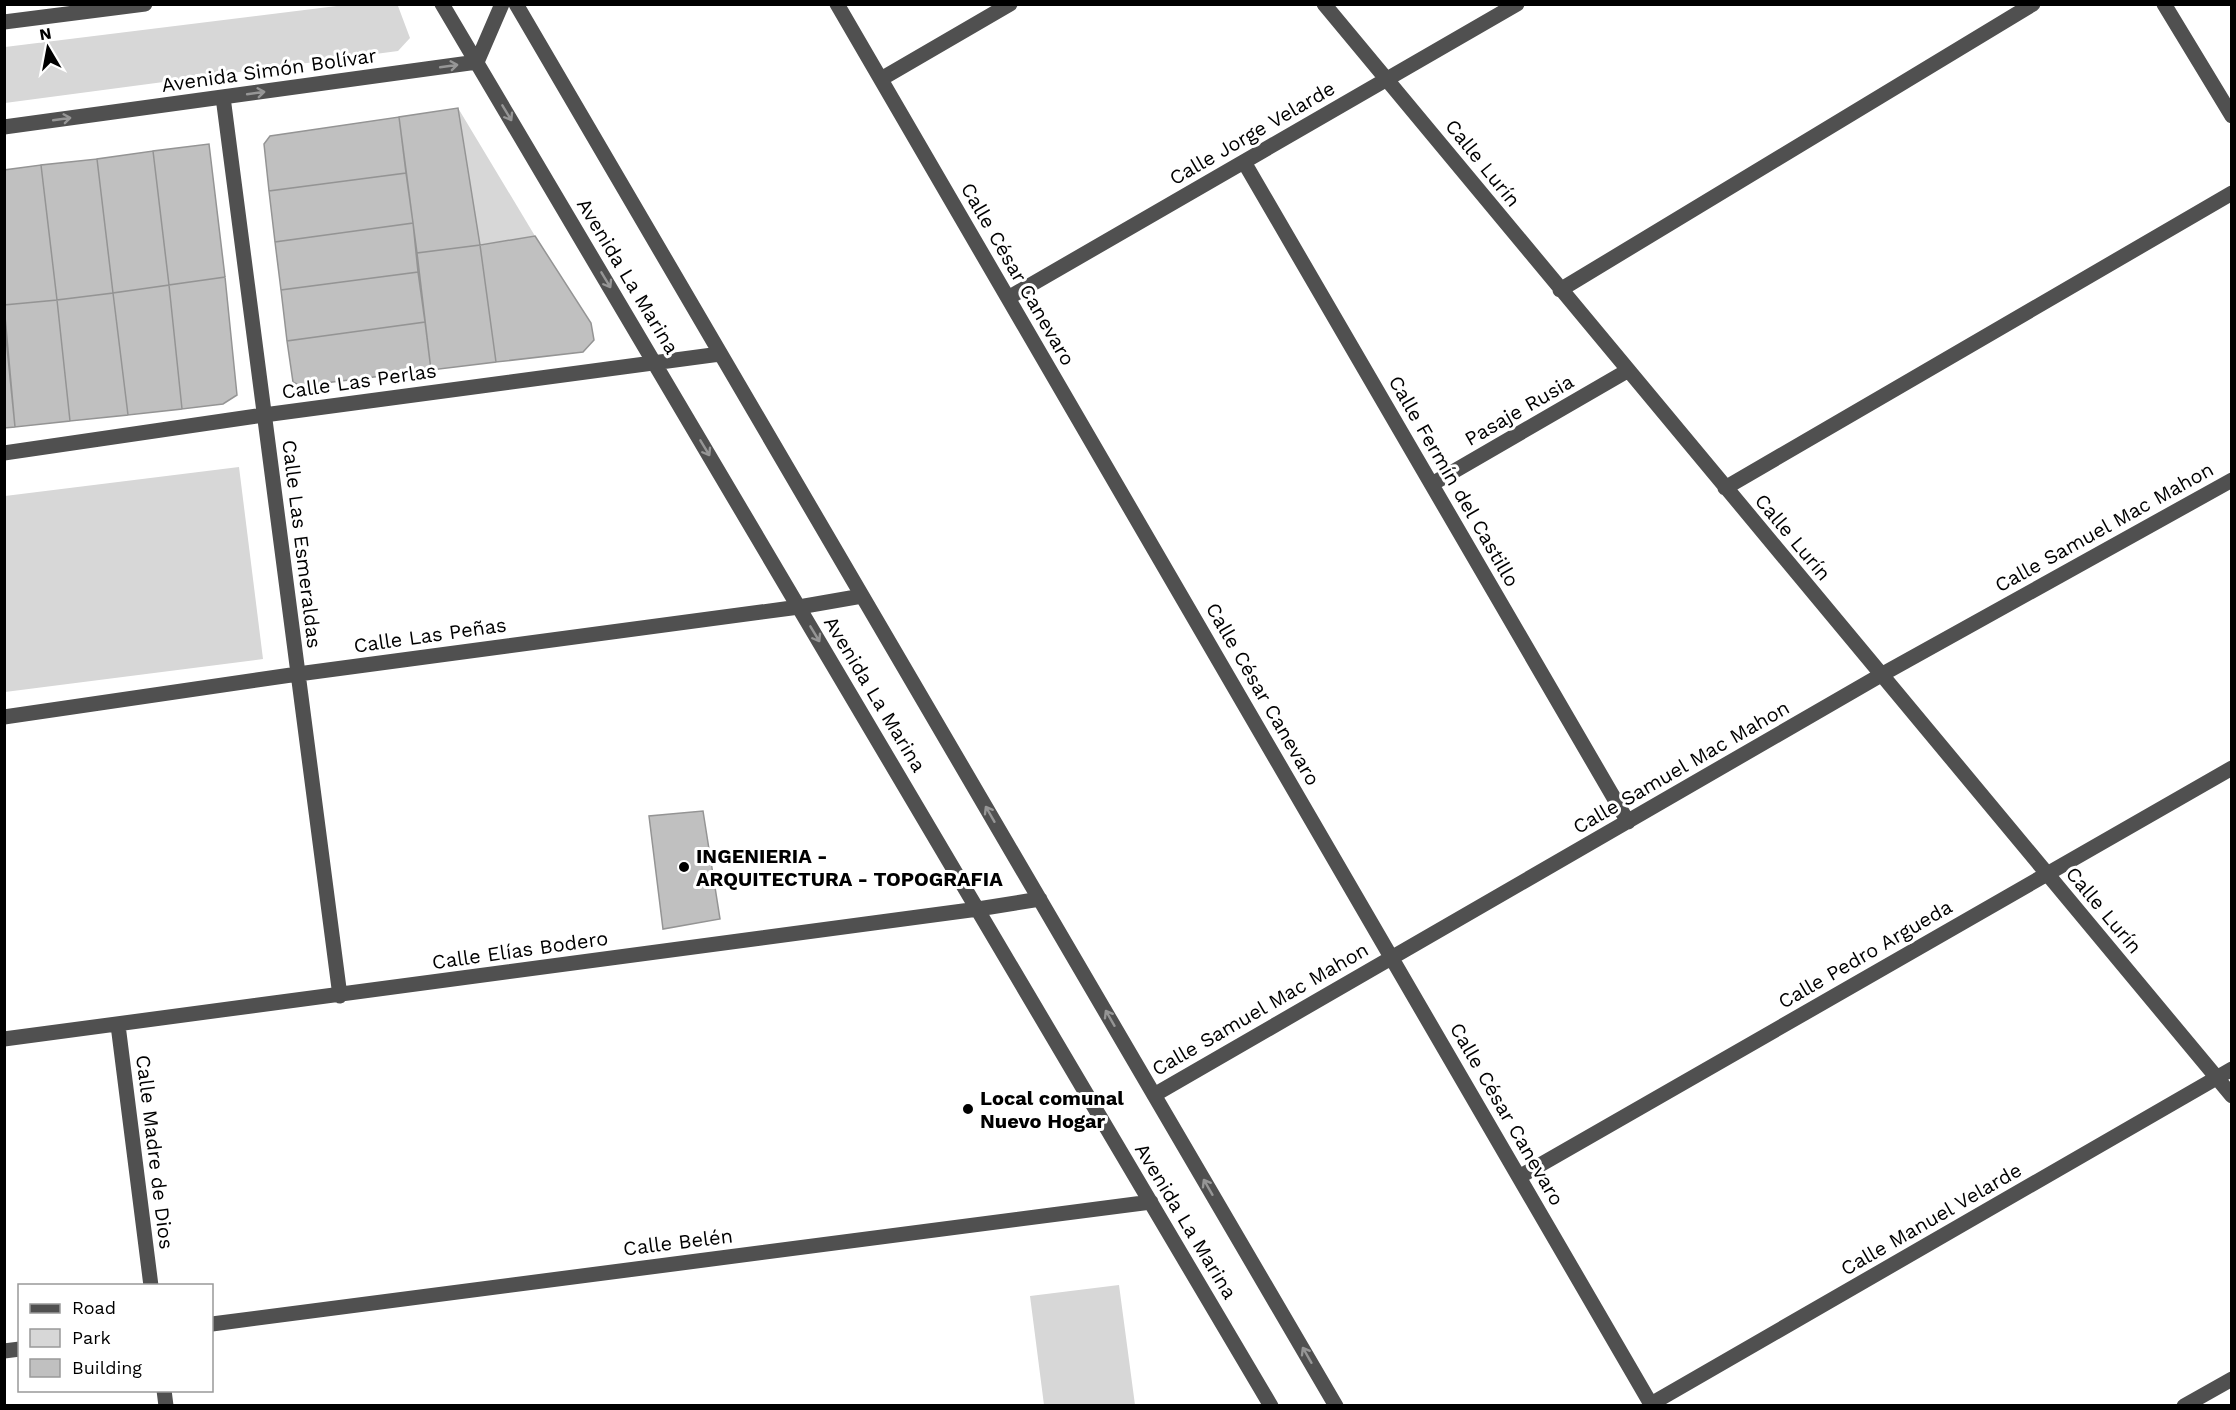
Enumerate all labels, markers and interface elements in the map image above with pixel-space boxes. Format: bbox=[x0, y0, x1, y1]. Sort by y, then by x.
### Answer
north arrow bbox=[18, 18, 78, 78]
text: N bbox=[38, 23, 53, 44]
street label: Avenida Simón Bolívar bbox=[160, 43, 378, 97]
one-way arrow bbox=[438, 61, 458, 72]
street label: Calle Jorge Velarde bbox=[1165, 76, 1339, 190]
one-way arrow bbox=[245, 87, 265, 98]
one-way arrow bbox=[502, 103, 513, 121]
one-way arrow bbox=[52, 114, 72, 125]
street label: Calle Lurín bbox=[1440, 114, 1526, 212]
street label: Calle César Canevaro bbox=[956, 178, 1080, 370]
street label: Avenida La Marina bbox=[572, 194, 684, 358]
one-way arrow bbox=[600, 271, 612, 288]
street label: Calle Las Perlas bbox=[280, 358, 438, 404]
street label: Pasaje Rusia bbox=[1460, 369, 1578, 451]
street label: Calle Fermín del Castillo bbox=[1384, 371, 1524, 591]
street label: Calle Las Esmeraldas bbox=[277, 438, 327, 650]
one-way arrow bbox=[700, 439, 712, 456]
street label: Calle Samuel Mac Mahon bbox=[1991, 457, 2217, 597]
street label: Calle Lurín bbox=[1750, 489, 1836, 585]
street label: Calle César Canevaro bbox=[1201, 598, 1325, 790]
street label: Calle Las Peñas bbox=[352, 612, 508, 658]
street label: Avenida La Marina bbox=[819, 612, 931, 776]
one-way arrow bbox=[810, 625, 822, 642]
street label: Calle Samuel Mac Mahon bbox=[1568, 695, 1794, 839]
one-way arrow bbox=[984, 806, 996, 823]
place label: INGENIERIA - ARQUITECTURA - TOPOGRAFIA bbox=[696, 844, 1003, 891]
marker: INGENIERIA - ARQUITECTURA - TOPOGRAFIA bbox=[677, 860, 691, 874]
street label: Calle Lurín bbox=[2061, 862, 2147, 958]
street label: Calle Pedro Argueda bbox=[1774, 894, 1956, 1014]
street label: Calle Elías Bodero bbox=[430, 926, 610, 974]
street label: Calle Samuel Mac Mahon bbox=[1147, 937, 1373, 1081]
one-way arrow bbox=[1103, 1010, 1115, 1027]
street label: Calle César Canevaro bbox=[1445, 1018, 1569, 1210]
street label: Calle Madre de Dios bbox=[131, 1053, 179, 1251]
place label: Local comunal Nuevo Hogar bbox=[980, 1086, 1124, 1133]
marker: Local comunal Nuevo Hogar bbox=[961, 1102, 975, 1116]
street label: Avenida La Marina bbox=[1130, 1139, 1242, 1303]
street label: Calle Manuel Velarde bbox=[1836, 1157, 2026, 1281]
one-way arrow bbox=[1202, 1179, 1214, 1196]
street label: Calle Belén bbox=[622, 1223, 734, 1261]
legend bbox=[18, 1284, 213, 1392]
text: Road bbox=[72, 1297, 116, 1318]
text: Park bbox=[72, 1327, 111, 1348]
one-way arrow bbox=[1300, 1347, 1312, 1364]
text: Building bbox=[72, 1357, 142, 1378]

